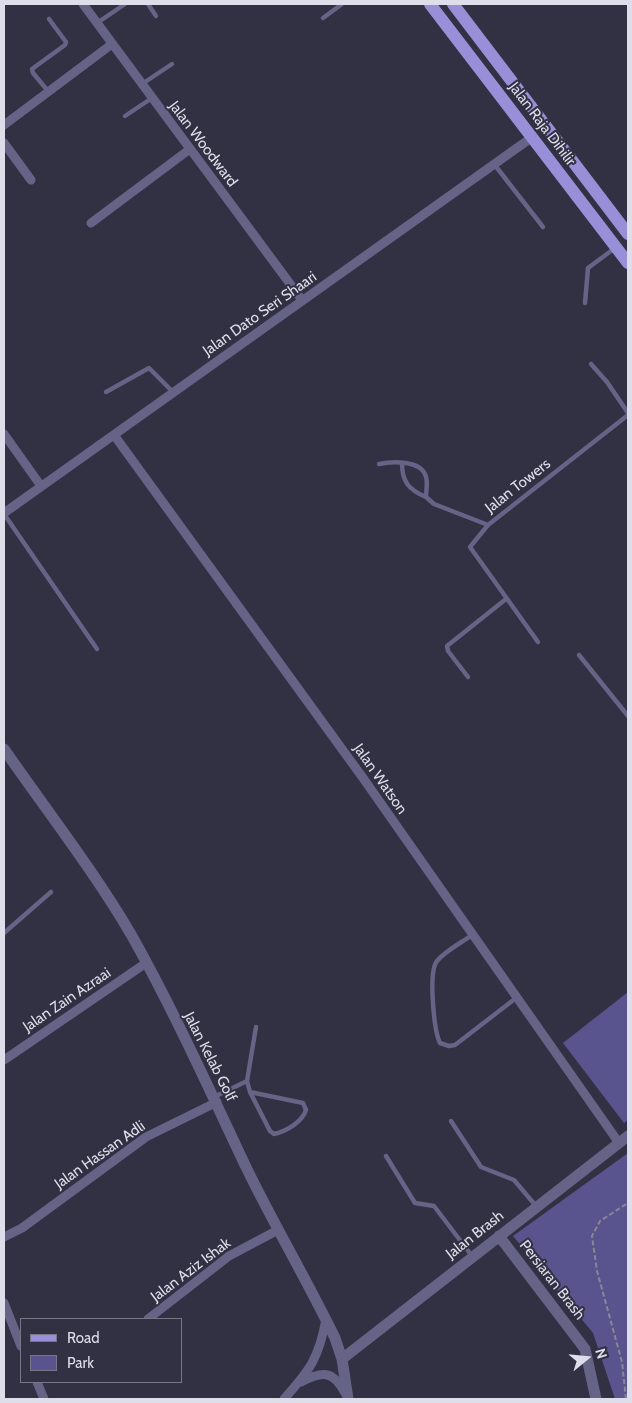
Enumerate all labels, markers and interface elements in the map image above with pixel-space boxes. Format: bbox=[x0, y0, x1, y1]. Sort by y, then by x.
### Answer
street label: Jalan Raja Dihilir bbox=[505, 79, 579, 169]
street label: Jalan Woodward bbox=[165, 98, 241, 190]
street label: Jalan Dato Seri Shaari bbox=[200, 268, 320, 360]
street label: Jalan Towers bbox=[482, 455, 554, 517]
street label: Jalan Watson bbox=[349, 740, 411, 818]
street label: Jalan Zain Azraai bbox=[20, 964, 114, 1036]
street label: Jalan Kelab Golf bbox=[180, 1009, 240, 1105]
street label: Jalan Hassan Adli bbox=[51, 1117, 149, 1193]
street label: Jalan Brash bbox=[443, 1207, 507, 1263]
street label: Jalan Aziz Ishak bbox=[148, 1234, 234, 1306]
street label: Persiaran Brash bbox=[515, 1237, 589, 1323]
legend bbox=[20, 1318, 182, 1383]
text: Road bbox=[67, 1329, 100, 1347]
north arrow bbox=[562, 1333, 612, 1383]
text: N bbox=[591, 1346, 611, 1361]
text: Park bbox=[67, 1354, 94, 1372]

